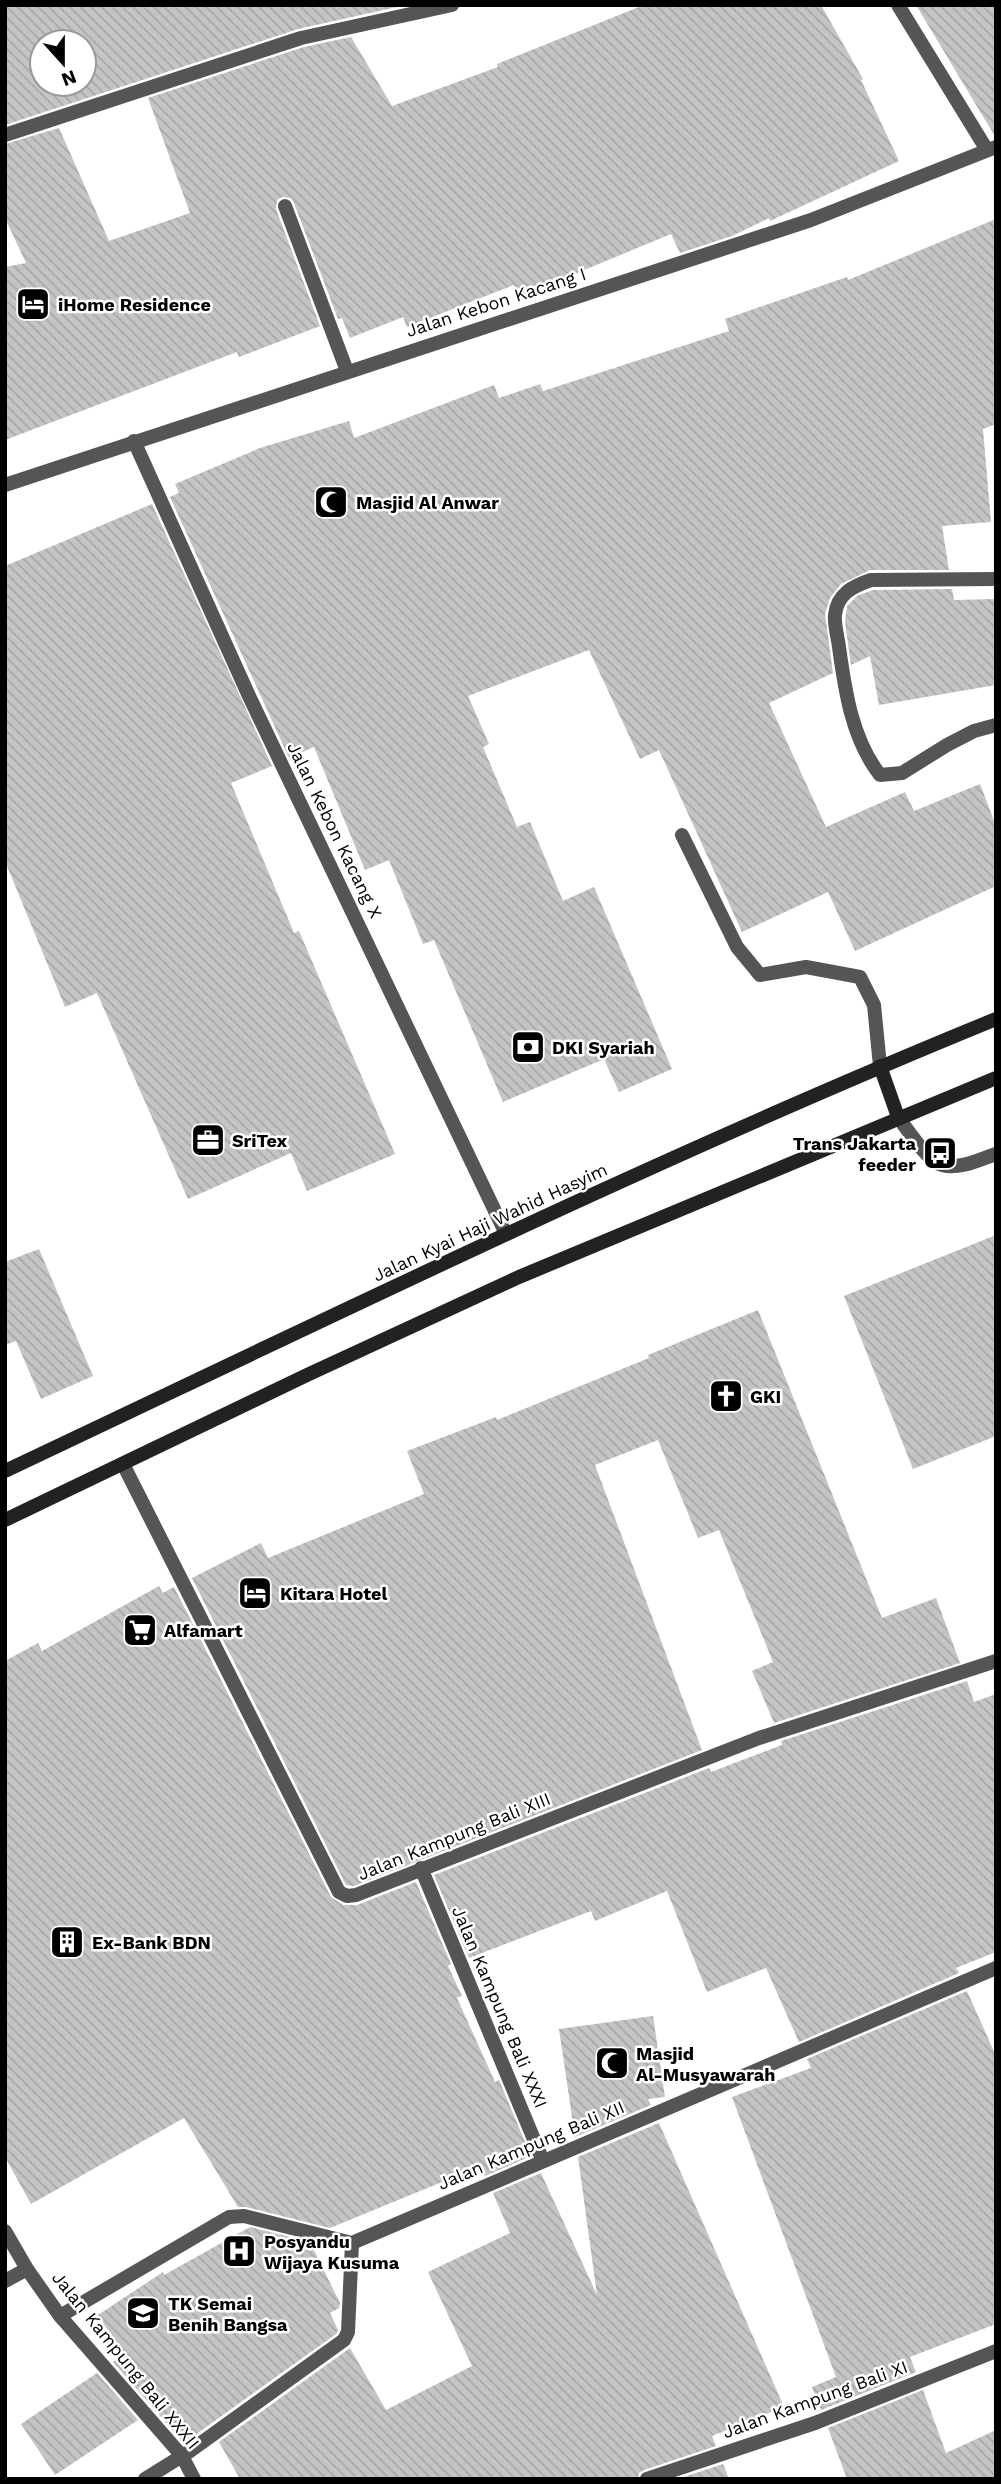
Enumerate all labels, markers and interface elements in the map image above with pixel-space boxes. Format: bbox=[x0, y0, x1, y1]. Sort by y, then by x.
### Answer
north arrow bbox=[28, 28, 98, 98]
text: N bbox=[58, 65, 80, 92]
street label: Jalan Kebon Kacang I bbox=[403, 263, 589, 341]
hotel icon: iHome Residence bbox=[14, 285, 52, 323]
place label: iHome Residence bbox=[58, 294, 211, 315]
mosque icon: Masjid Al Anwar bbox=[312, 483, 350, 521]
place label: Masjid Al Anwar bbox=[356, 492, 499, 513]
street label: Jalan Kebon Kacang X bbox=[283, 739, 387, 922]
bank icon: DKI Syariah bbox=[509, 1028, 547, 1066]
place label: DKI Syariah bbox=[552, 1037, 655, 1058]
office icon: SriTex bbox=[189, 1121, 227, 1159]
place label: SriTex bbox=[232, 1130, 287, 1151]
place label: Trans Jakarta feeder bbox=[793, 1133, 917, 1175]
bus stop icon: Trans Jakarta feeder bbox=[921, 1134, 959, 1172]
street label: Jalan Kyai Haji Wahid Hasyim bbox=[369, 1158, 611, 1286]
church icon: GKI bbox=[707, 1377, 745, 1415]
place label: GKI bbox=[750, 1386, 781, 1407]
hotel icon: Kitara Hotel bbox=[236, 1574, 274, 1612]
place label: Kitara Hotel bbox=[280, 1583, 387, 1604]
supermarket icon: Alfamart bbox=[121, 1611, 159, 1649]
place label: Alfamart bbox=[164, 1620, 243, 1641]
street label: Jalan Kampung Bali XIII bbox=[354, 1788, 554, 1884]
street label: Jalan Kampung Bali XXXI bbox=[448, 1903, 552, 2111]
building icon: Ex-Bank BDN bbox=[48, 1923, 86, 1961]
place label: Ex-Bank BDN bbox=[92, 1932, 211, 1953]
place label: Masjid Al-Musyawarah bbox=[636, 2043, 775, 2085]
mosque icon: Masjid Al-Musyawarah bbox=[593, 2044, 631, 2082]
street label: Jalan Kampung Bali XII bbox=[434, 2096, 628, 2194]
place label: Posyandu Wijaya Kusuma bbox=[264, 2231, 400, 2273]
hospital icon: Posyandu Wijaya Kusuma bbox=[220, 2232, 258, 2270]
street label: Jalan Kampung Bali XXXII bbox=[48, 2267, 204, 2453]
place label: TK Semai Benih Bangsa bbox=[168, 2293, 288, 2335]
school or university icon: TK Semai Benih Bangsa bbox=[124, 2294, 162, 2332]
street label: Jalan Kampung Bali XI bbox=[720, 2356, 910, 2442]

